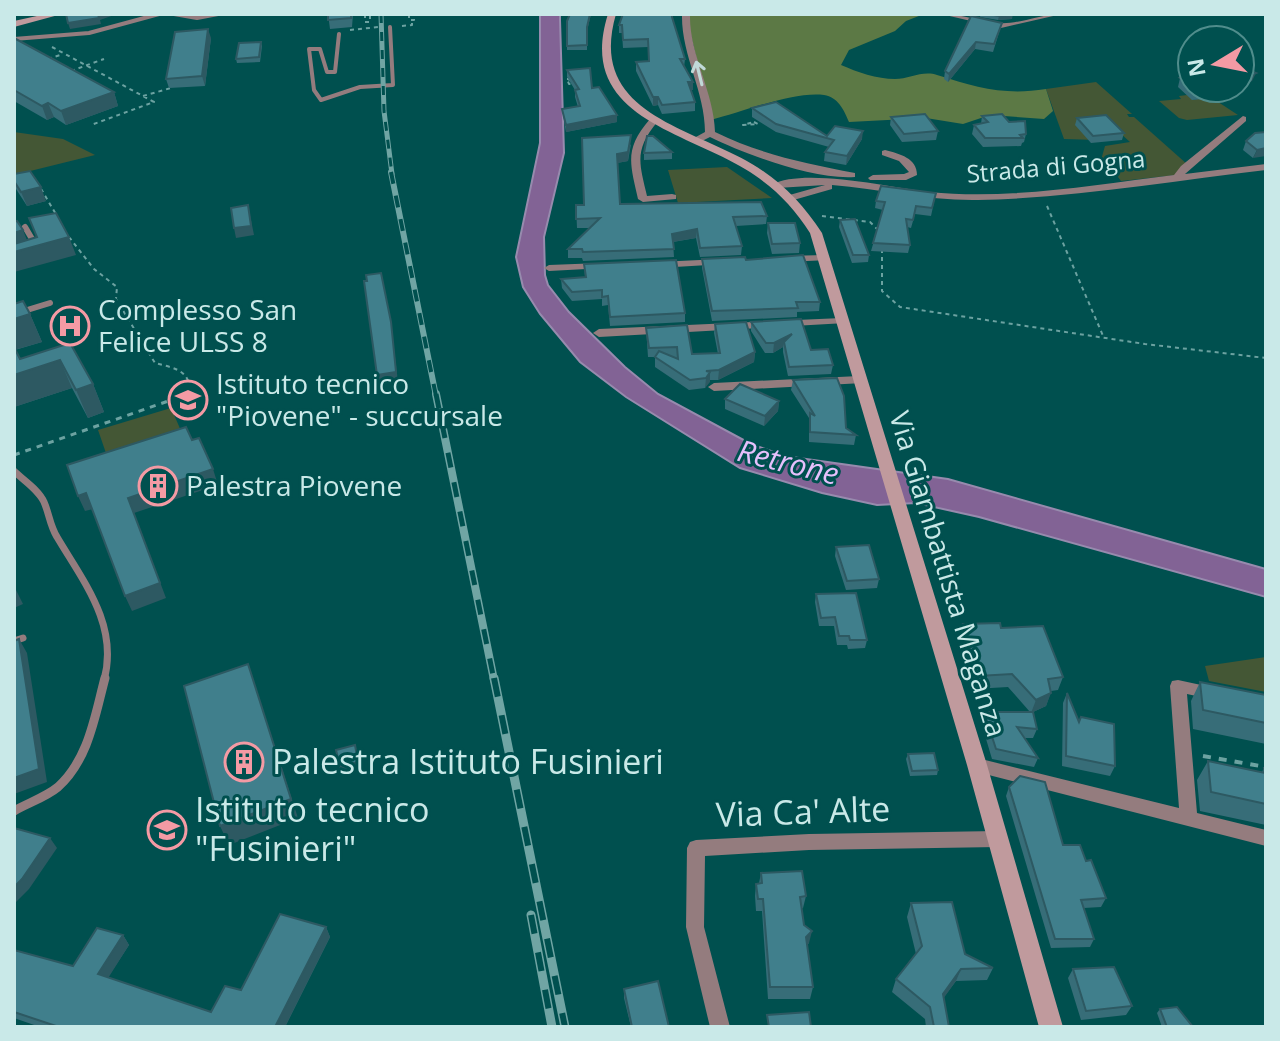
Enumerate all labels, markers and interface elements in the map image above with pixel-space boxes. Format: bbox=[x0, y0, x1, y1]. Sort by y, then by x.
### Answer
north arrow bbox=[1176, 24, 1256, 104]
text: N bbox=[1179, 56, 1212, 79]
one-way arrow bbox=[691, 61, 706, 87]
street label: Strada di Gogna bbox=[965, 141, 1146, 190]
place label: Complesso San Felice ULSS 8 bbox=[98, 290, 297, 360]
hospital icon: Complesso San Felice ULSS 8 bbox=[49, 305, 91, 347]
place label: Istituto tecnico "Piovene" - succursale bbox=[216, 364, 503, 434]
school or university icon: Istituto tecnico "Piovene" - succursale bbox=[167, 379, 209, 421]
street label: Via Giambattista Maganza bbox=[881, 406, 1017, 741]
water label: Retrone bbox=[733, 429, 843, 494]
building icon: Palestra Piovene bbox=[137, 465, 179, 507]
place label: Palestra Piovene bbox=[186, 466, 402, 504]
place label: Palestra Istituto Fusinieri bbox=[272, 738, 664, 784]
building icon: Palestra Istituto Fusinieri bbox=[223, 741, 265, 783]
street label: Via Ca' Alte bbox=[715, 785, 891, 837]
place label: Istituto tecnico "Fusinieri" bbox=[195, 786, 429, 871]
school or university icon: Istituto tecnico "Fusinieri" bbox=[146, 809, 188, 851]

